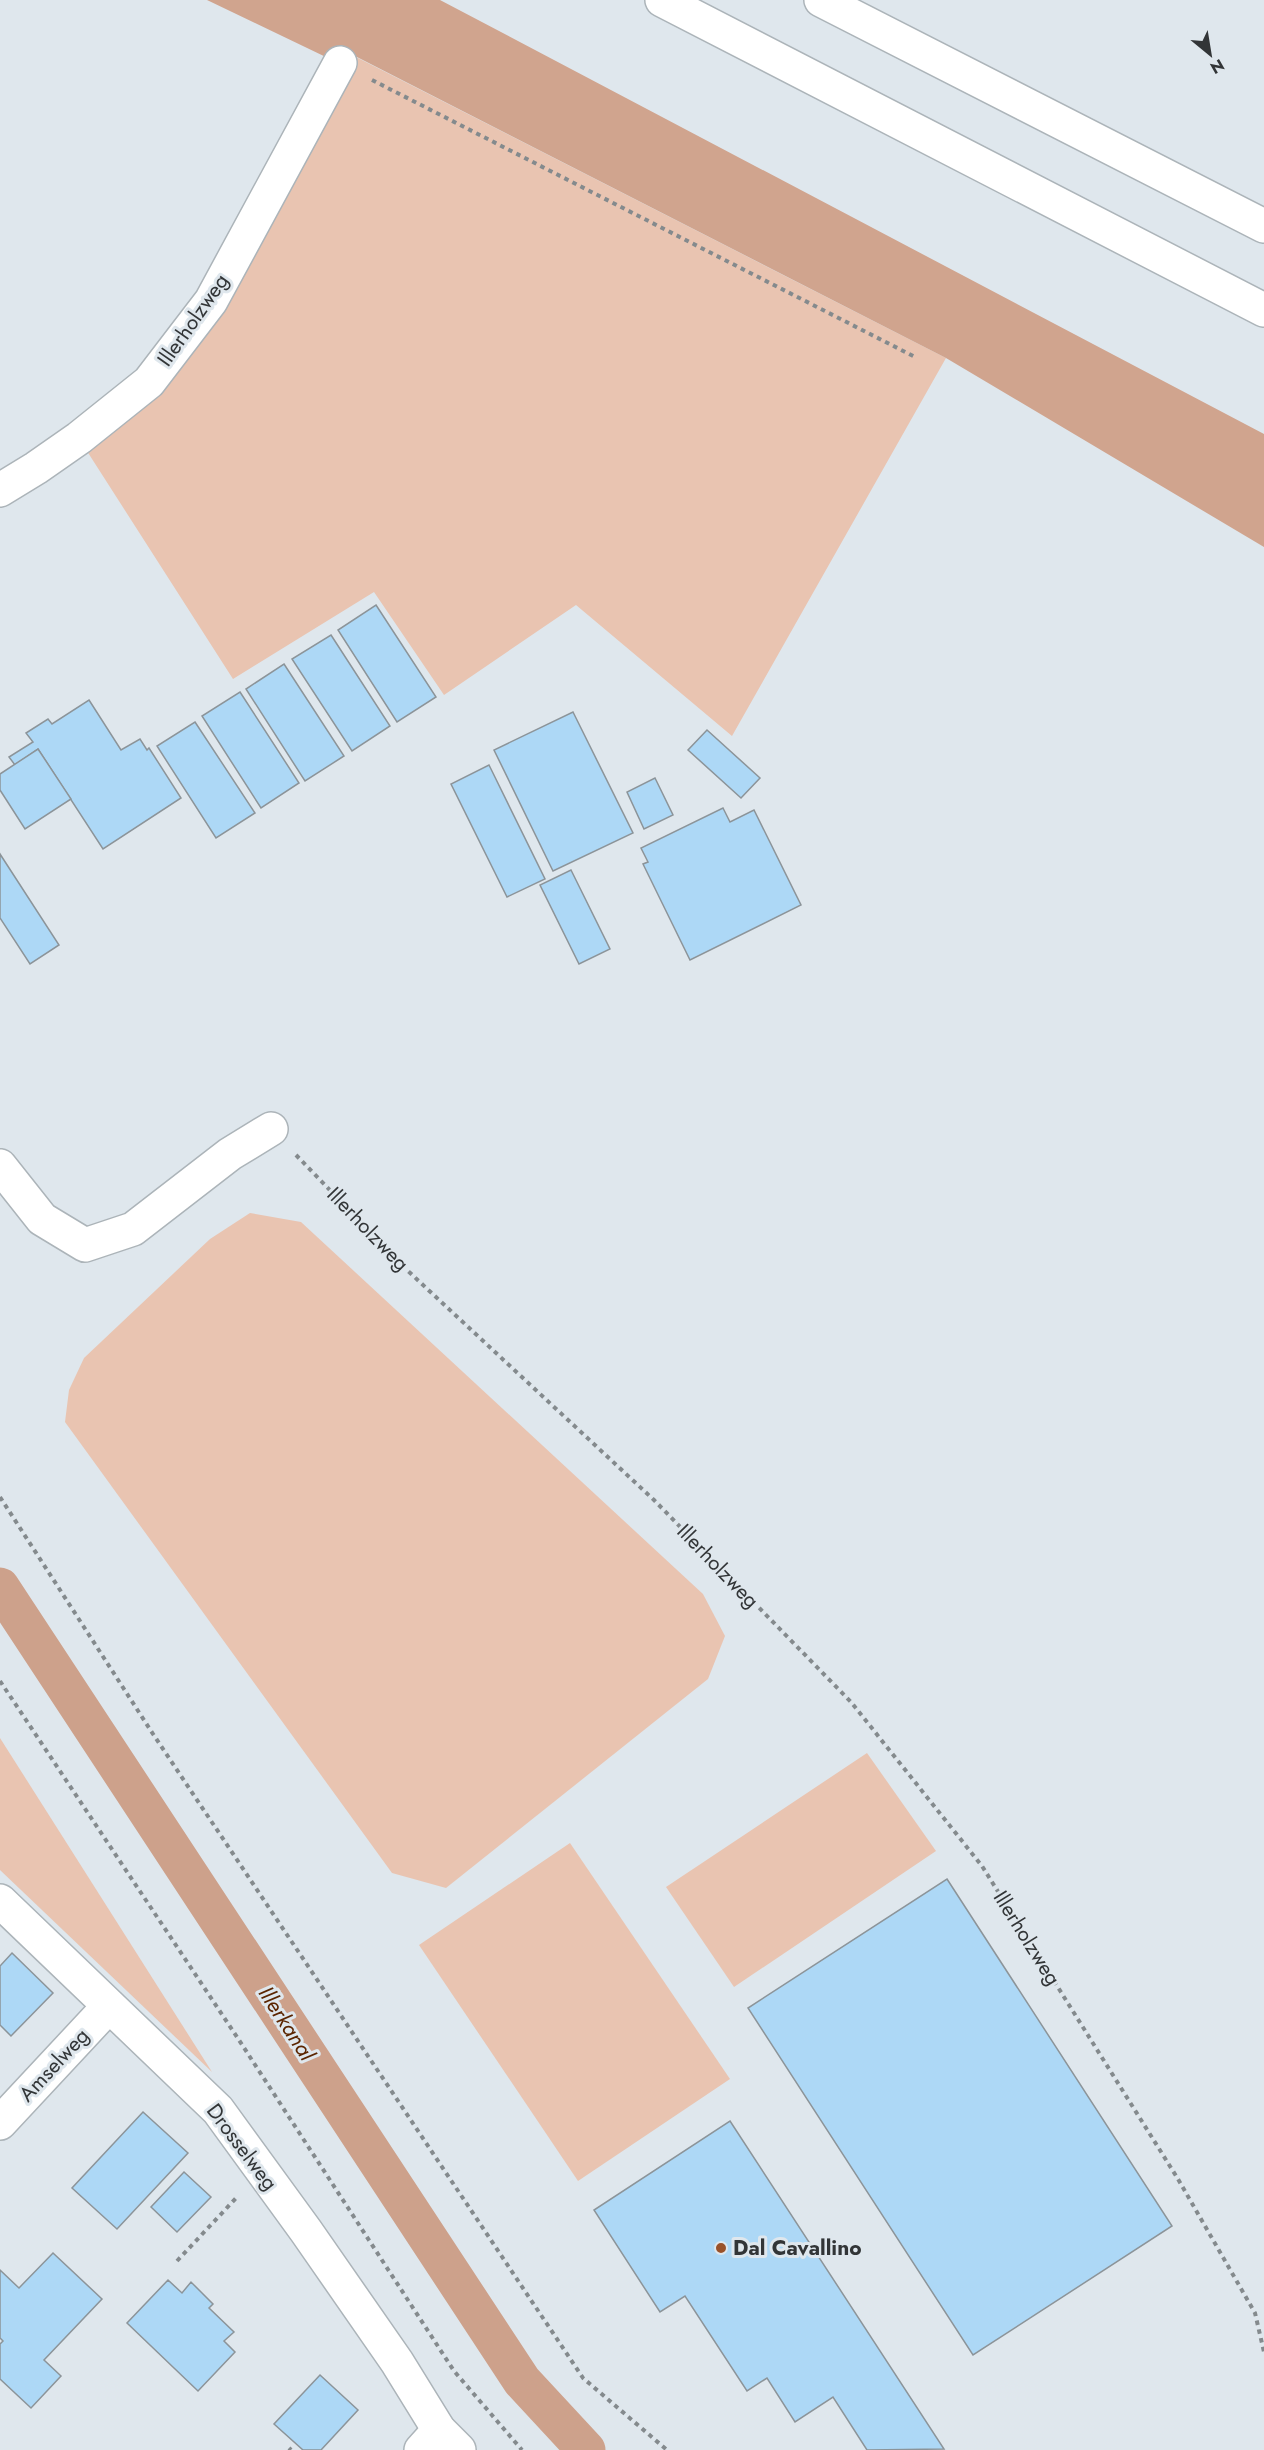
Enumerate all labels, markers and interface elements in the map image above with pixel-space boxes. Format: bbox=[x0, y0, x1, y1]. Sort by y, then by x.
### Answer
north arrow bbox=[1180, 24, 1240, 84]
text: N bbox=[1206, 53, 1229, 80]
street label: Illerholzweg bbox=[150, 268, 236, 372]
street label: Illerholzweg bbox=[320, 1180, 416, 1278]
street label: Illerholzweg bbox=[670, 1517, 766, 1615]
street label: Illerholzweg bbox=[986, 1885, 1068, 1991]
water label: Illerkanal bbox=[251, 1979, 324, 2068]
street label: Amselweg bbox=[12, 2021, 96, 2109]
street label: Drosselweg bbox=[199, 2097, 285, 2197]
place label: Dal Cavallino bbox=[733, 2233, 862, 2263]
marker: Dal Cavallino bbox=[714, 2241, 728, 2255]

